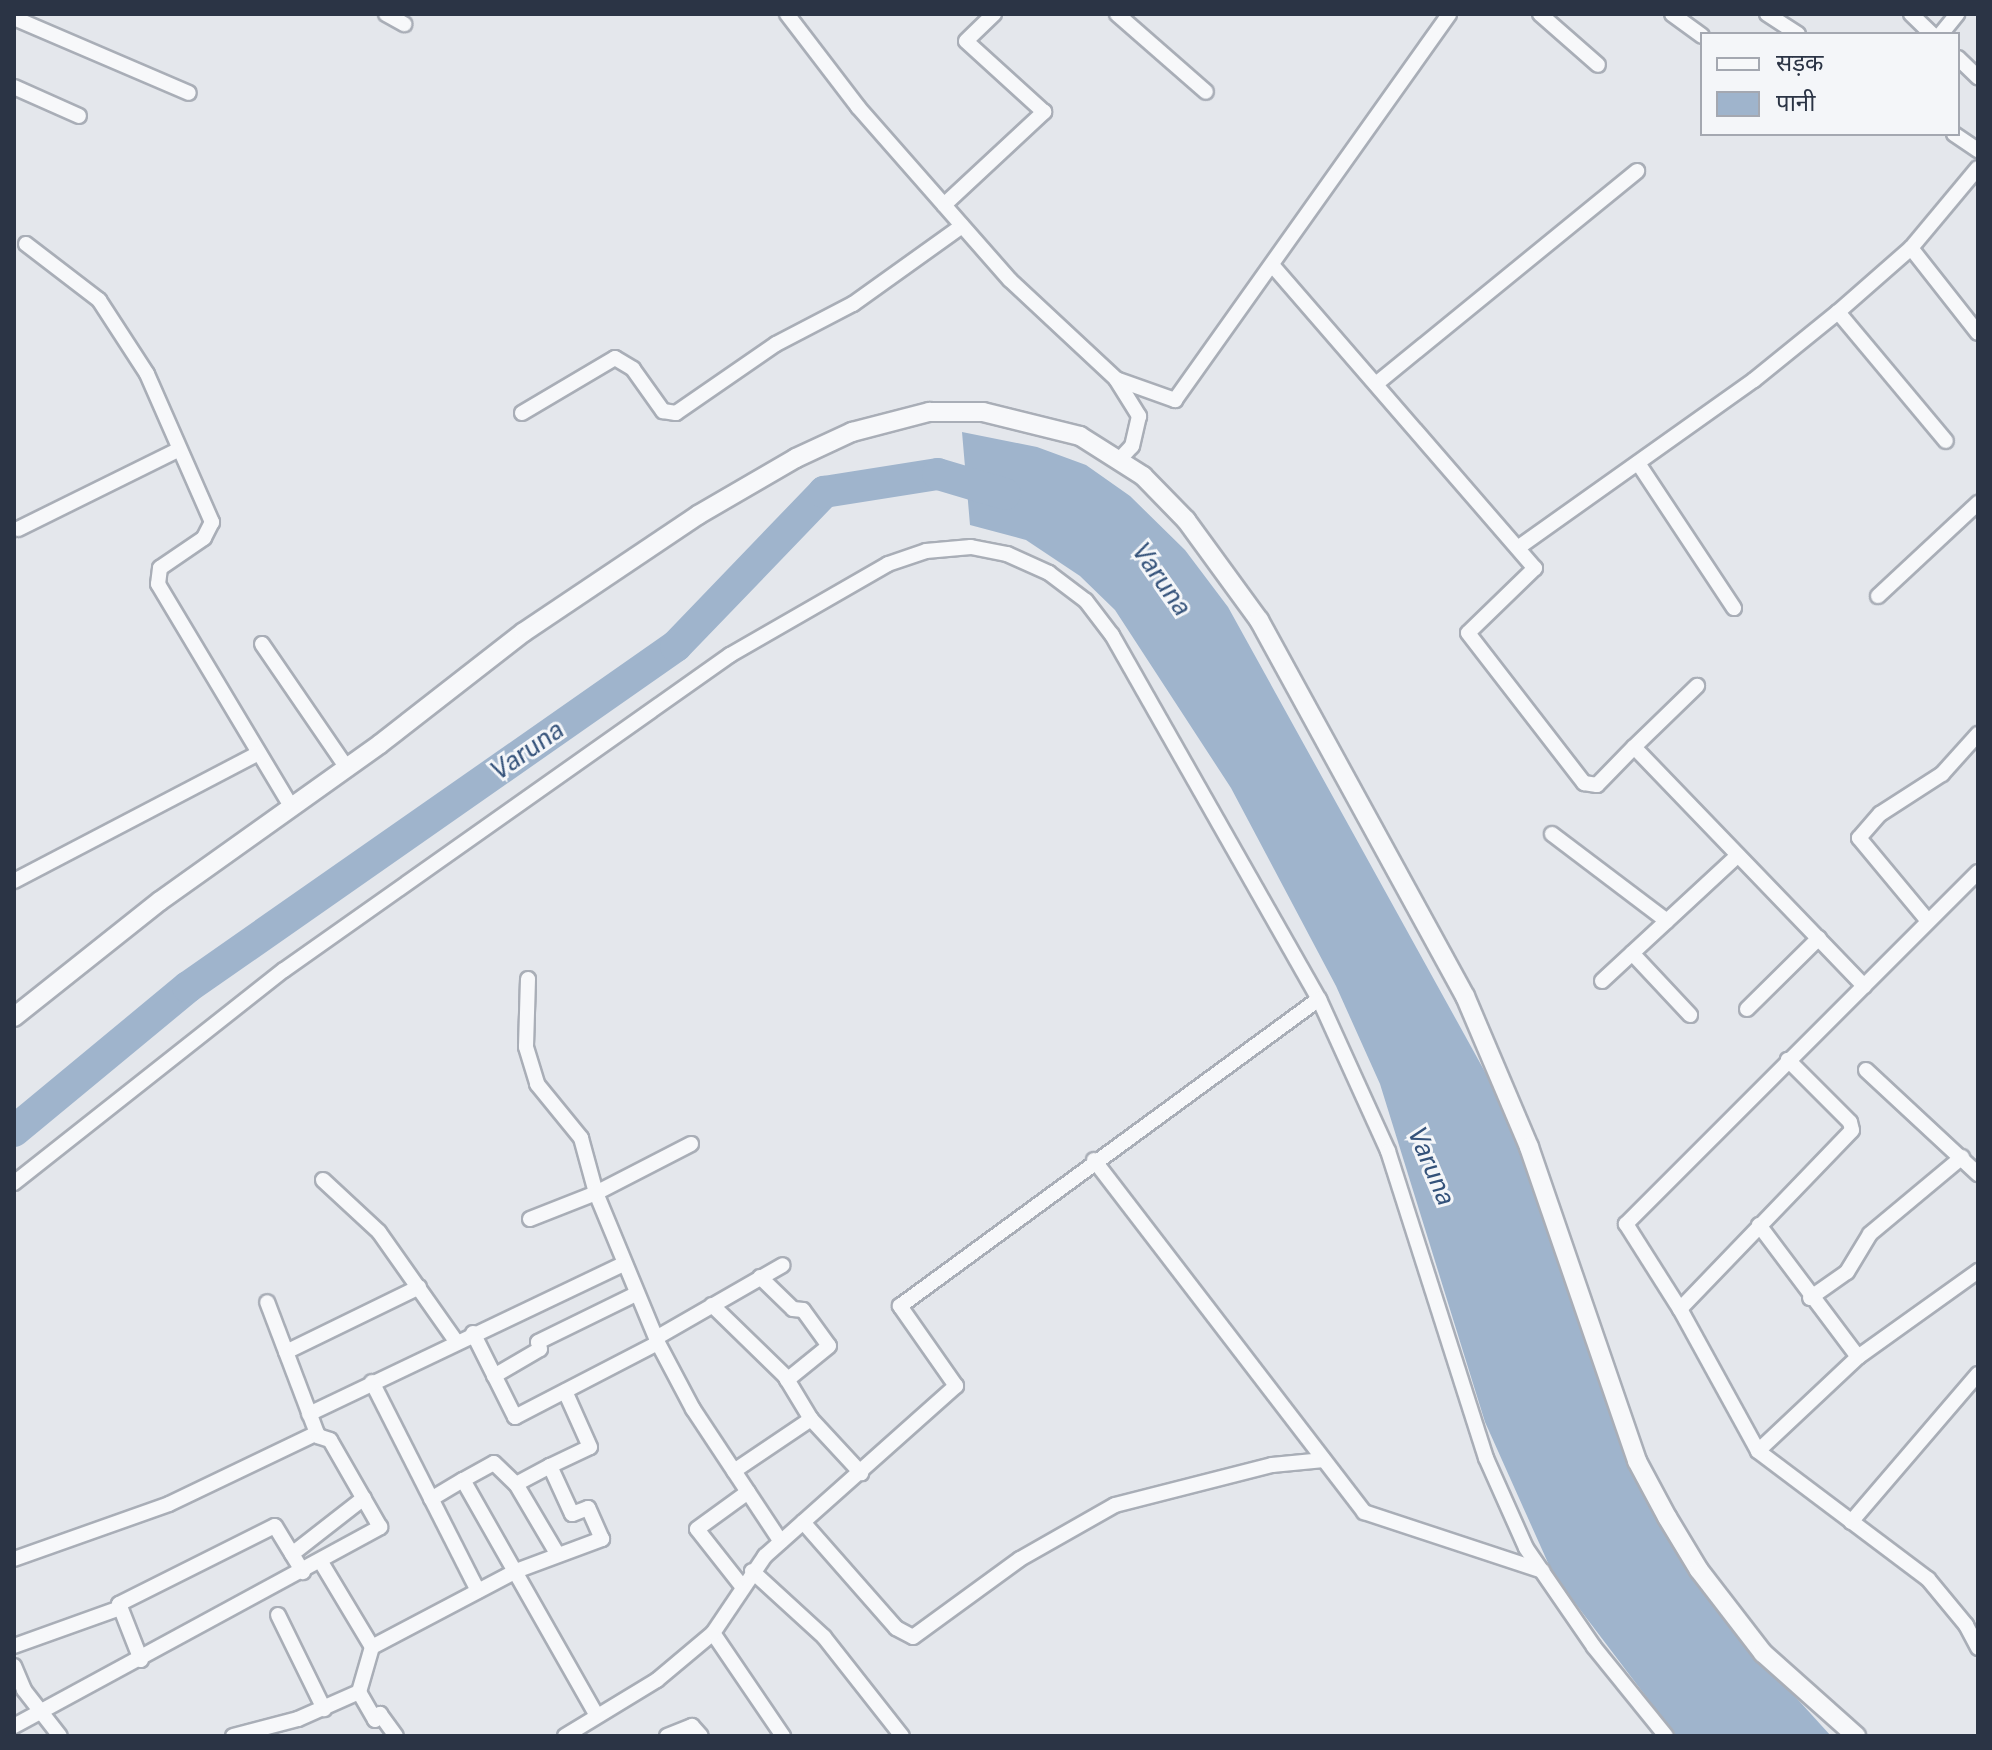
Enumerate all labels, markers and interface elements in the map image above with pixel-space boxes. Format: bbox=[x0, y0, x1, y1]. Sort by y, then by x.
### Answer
legend bbox=[1700, 32, 1960, 136]
text: सड़क bbox=[1776, 48, 1824, 76]
text: पानी bbox=[1776, 88, 1815, 116]
water label: Varuna bbox=[1126, 536, 1198, 622]
water label: Varuna bbox=[484, 714, 570, 786]
water label: Varuna bbox=[1402, 1122, 1462, 1210]

